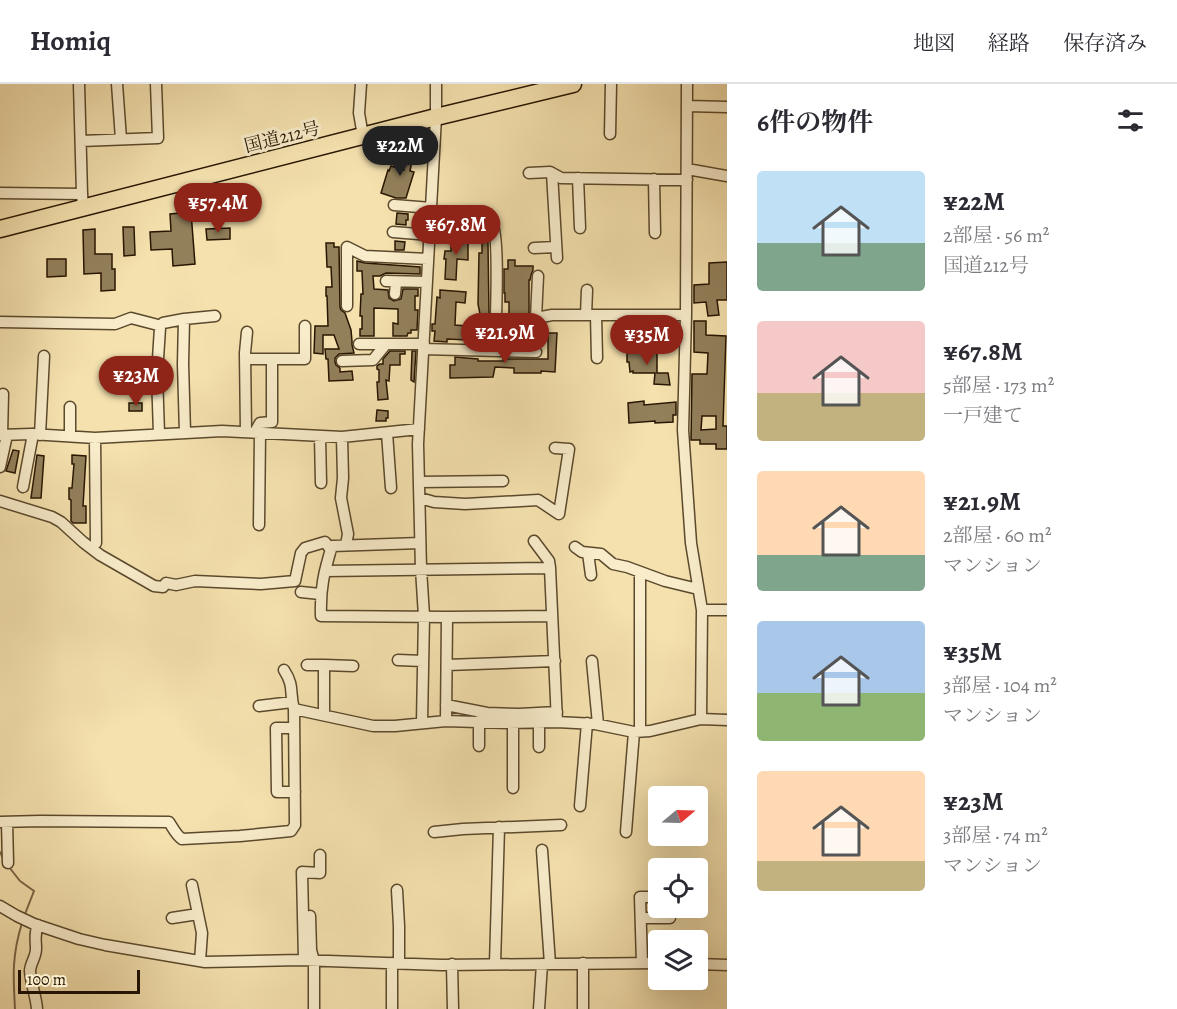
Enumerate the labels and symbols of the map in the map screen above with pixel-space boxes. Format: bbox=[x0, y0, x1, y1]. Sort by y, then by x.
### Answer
street label: 国道212号 bbox=[242, 116, 322, 158]
pin: ¥22M bbox=[364, 126, 436, 177]
pin: ¥57.4M bbox=[169, 183, 267, 234]
pin: ¥67.8M bbox=[407, 205, 505, 256]
pin: ¥21.9M bbox=[456, 313, 554, 364]
pin: ¥35M bbox=[611, 315, 683, 366]
pin: ¥23M bbox=[100, 356, 172, 407]
north arrow bbox=[648, 786, 708, 846]
scale bar bbox=[18, 967, 140, 994]

